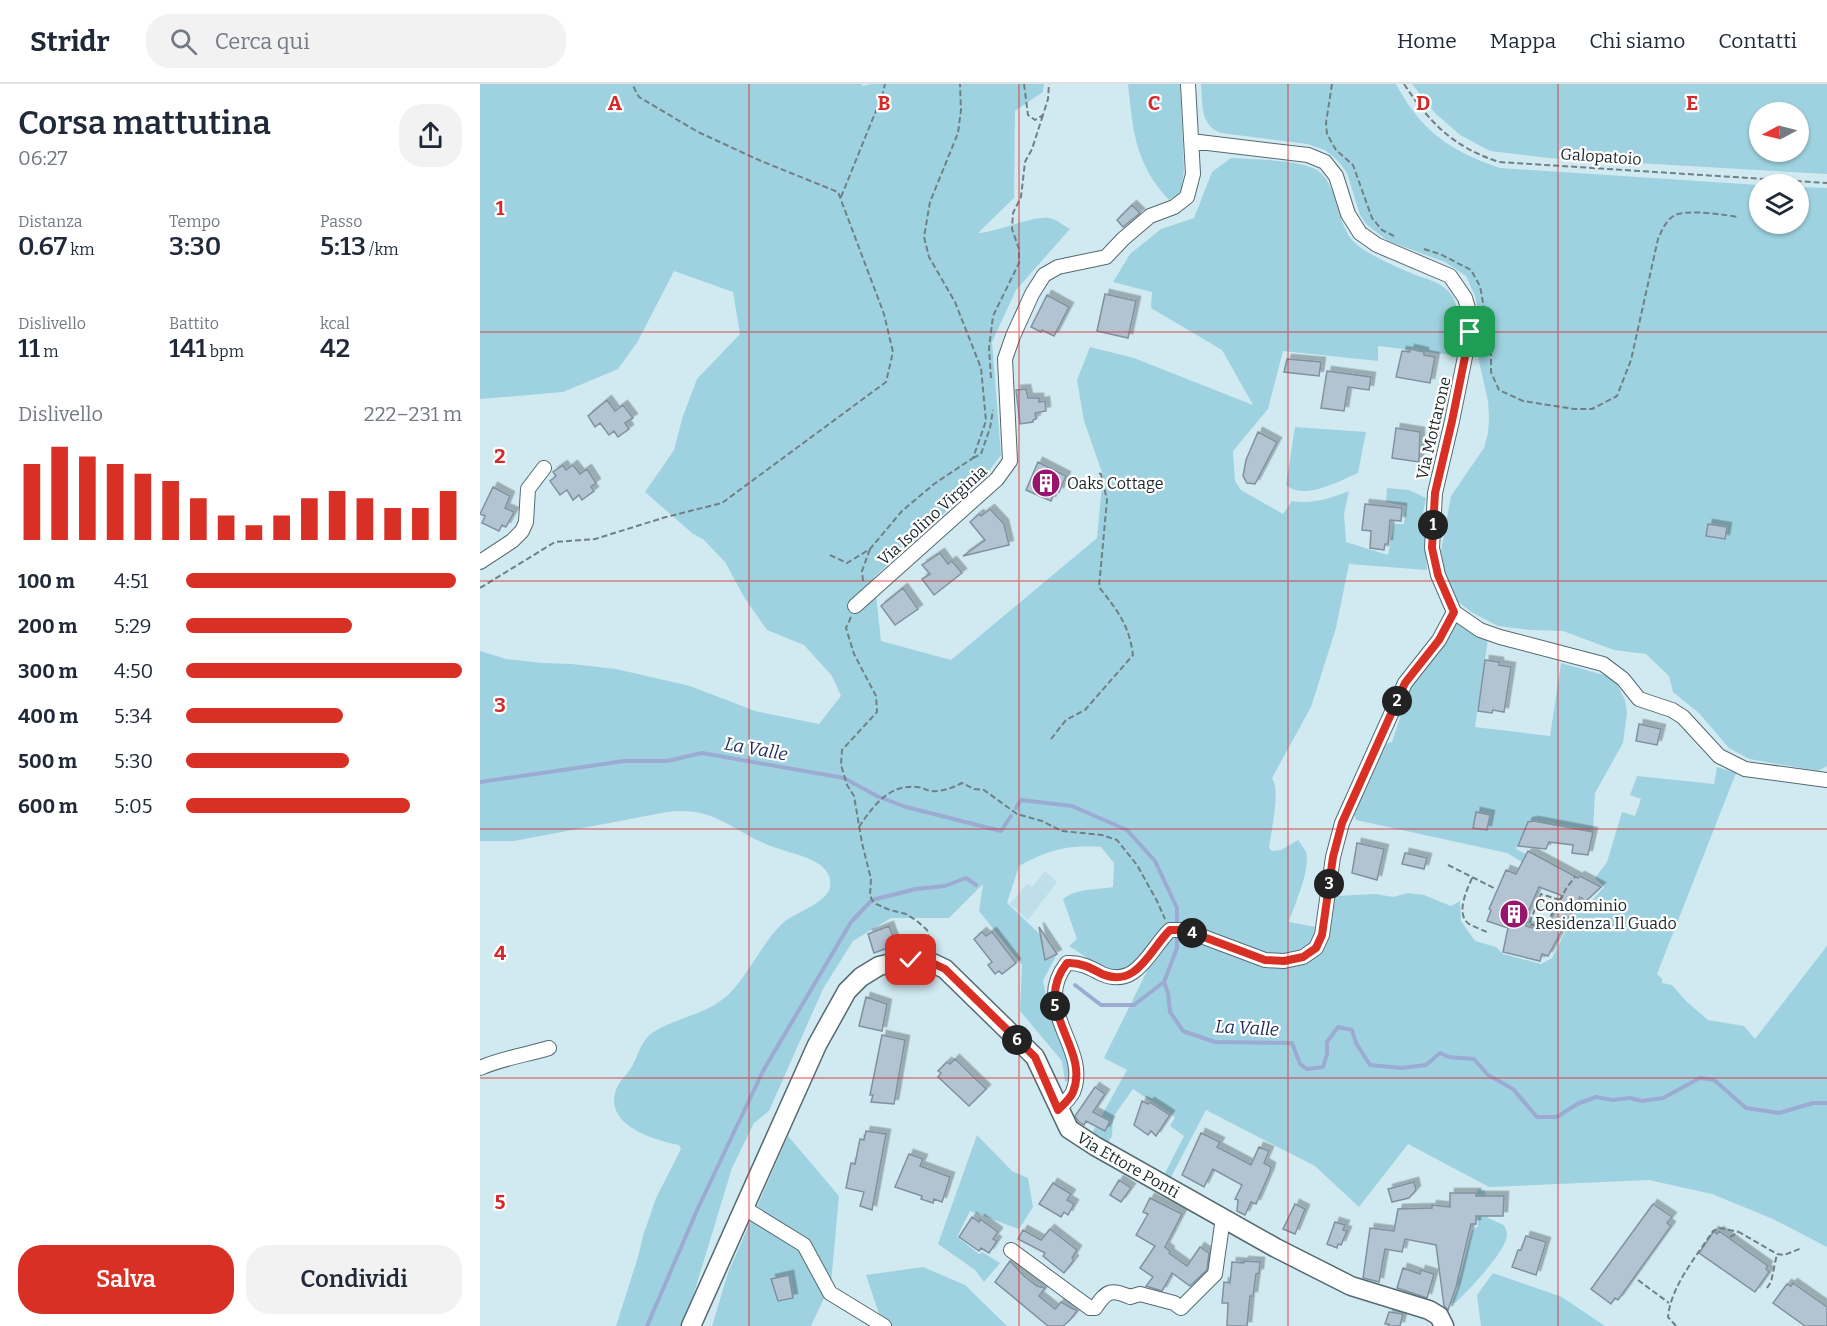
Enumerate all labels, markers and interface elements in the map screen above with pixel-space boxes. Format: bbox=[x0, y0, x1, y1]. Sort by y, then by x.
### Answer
search box bbox=[146, 14, 566, 68]
text: Stridr bbox=[30, 25, 110, 58]
icon: search bbox=[167, 25, 200, 58]
text: Cerca qui bbox=[215, 28, 310, 55]
text: Home bbox=[1397, 28, 1457, 54]
text: Mappa bbox=[1490, 28, 1556, 54]
text: Chi siamo bbox=[1589, 28, 1685, 54]
text: Contatti bbox=[1718, 28, 1797, 54]
text: A bbox=[608, 91, 623, 115]
text: B bbox=[878, 91, 891, 115]
text: C bbox=[1148, 91, 1160, 115]
text: D bbox=[1416, 91, 1430, 115]
text: E bbox=[1686, 91, 1698, 115]
north arrow bbox=[1749, 102, 1809, 162]
map controls bbox=[1749, 102, 1809, 234]
text: Corsa mattutina bbox=[18, 103, 271, 143]
button: share bbox=[399, 104, 462, 167]
street label: Galopatoio bbox=[1560, 144, 1642, 169]
text: 06:27 bbox=[18, 146, 68, 170]
button: layers bbox=[1749, 174, 1809, 234]
text: 1 bbox=[496, 196, 505, 220]
text: Distanza bbox=[18, 212, 83, 231]
text: Tempo bbox=[169, 212, 220, 231]
text: Passo bbox=[320, 212, 362, 231]
text: 0.67 bbox=[18, 231, 67, 262]
text: 3:30 bbox=[169, 231, 221, 262]
text: 5:13 bbox=[320, 231, 366, 262]
text: km bbox=[67, 240, 94, 259]
text: /km bbox=[366, 240, 398, 259]
pin bbox=[1444, 306, 1495, 357]
text: Dislivello bbox=[18, 314, 86, 333]
text: Battito bbox=[169, 314, 219, 333]
text: kcal bbox=[320, 314, 350, 333]
icon: arrive bbox=[1453, 315, 1486, 348]
text: 11 bbox=[18, 333, 40, 364]
text: 141 bbox=[169, 333, 207, 364]
text: 42 bbox=[320, 333, 350, 364]
text: m bbox=[40, 342, 58, 361]
text: bpm bbox=[207, 342, 244, 361]
street label: Via Mottarone bbox=[1412, 375, 1455, 481]
text: Dislivello bbox=[18, 402, 103, 426]
text: 222–231 m bbox=[364, 402, 462, 426]
text: 2 bbox=[494, 444, 506, 468]
street label: Via Isolino Virginia bbox=[874, 461, 991, 569]
building icon: Oaks Cottage bbox=[1030, 467, 1062, 499]
place label: Oaks Cottage bbox=[1067, 474, 1164, 493]
pin: 1 bbox=[1418, 510, 1448, 540]
text: 1 bbox=[1430, 515, 1436, 534]
text: 100 m bbox=[18, 569, 75, 593]
text: 4:51 bbox=[114, 569, 148, 593]
text: 200 m bbox=[18, 614, 77, 638]
text: 5:29 bbox=[114, 614, 152, 638]
text: 300 m bbox=[18, 659, 78, 683]
text: 4:50 bbox=[114, 659, 153, 683]
pin: 2 bbox=[1382, 686, 1412, 716]
text: 2 bbox=[1392, 691, 1402, 710]
text: 3 bbox=[494, 693, 506, 717]
text: 400 m bbox=[18, 704, 78, 728]
text: 5:34 bbox=[114, 704, 152, 728]
water label: La Valle bbox=[723, 733, 789, 765]
text: 500 m bbox=[18, 749, 77, 773]
text: 5:30 bbox=[114, 749, 153, 773]
text: 600 m bbox=[18, 794, 78, 818]
text: 5:05 bbox=[114, 794, 152, 818]
pin: 3 bbox=[1314, 869, 1344, 899]
text: 3 bbox=[1324, 874, 1334, 893]
place label: Condominio Residenza Il Guado bbox=[1535, 896, 1677, 933]
building icon: Condominio Residenza Il Guado bbox=[1498, 898, 1530, 930]
pin: 4 bbox=[1177, 918, 1207, 948]
text: 4 bbox=[1187, 923, 1197, 942]
pin bbox=[885, 934, 936, 985]
text: 4 bbox=[494, 941, 506, 965]
icon: check bbox=[894, 943, 927, 976]
pin: 5 bbox=[1040, 991, 1070, 1021]
text: 5 bbox=[1051, 996, 1059, 1015]
water label: La Valle bbox=[1215, 1015, 1279, 1041]
pin: 6 bbox=[1002, 1025, 1032, 1055]
text: 6 bbox=[1012, 1030, 1022, 1049]
street label: Via Ettore Ponti bbox=[1073, 1128, 1183, 1202]
text: 5 bbox=[495, 1190, 506, 1214]
button: Salva bbox=[18, 1245, 234, 1314]
button: Condividi bbox=[246, 1245, 462, 1314]

